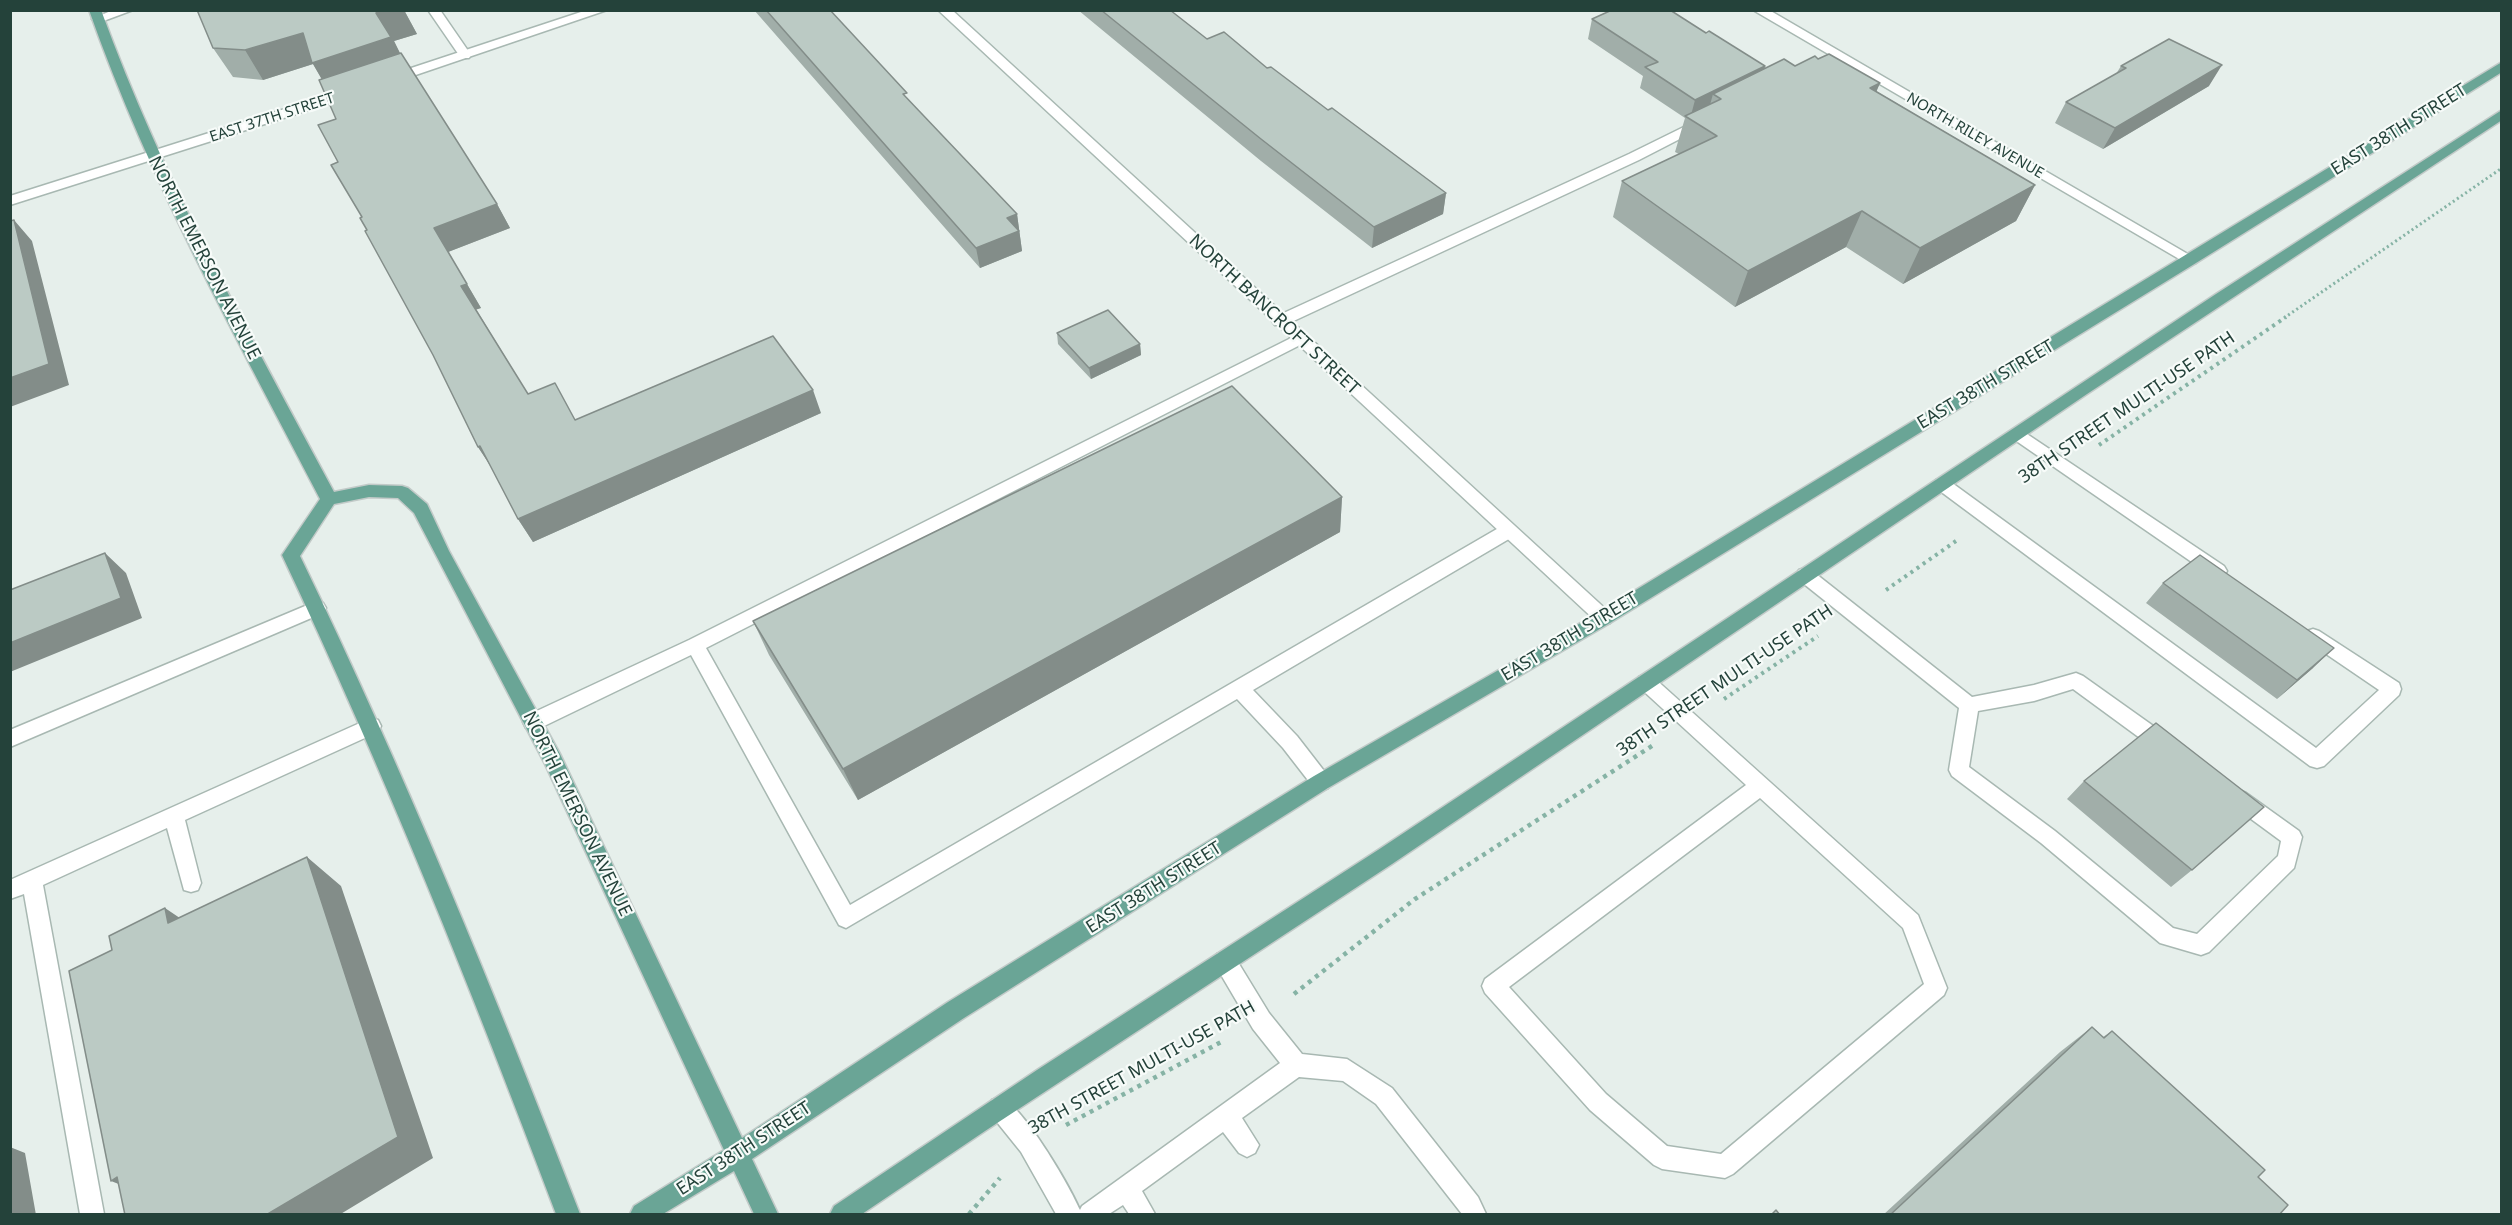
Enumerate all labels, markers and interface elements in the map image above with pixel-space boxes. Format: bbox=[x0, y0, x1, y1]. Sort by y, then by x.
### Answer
street label: EAST 38TH STREET bbox=[2327, 80, 2471, 180]
street label: EAST 37TH STREET bbox=[207, 89, 337, 147]
street label: NORTH RILEY AVENUE bbox=[1903, 89, 2047, 183]
street label: NORTH EMERSON AVENUE bbox=[143, 153, 265, 363]
street label: NORTH BANCROFT STREET bbox=[1184, 230, 1364, 400]
street label: 38TH STREET MULTI-USE PATH bbox=[2015, 327, 2239, 489]
street label: EAST 38TH STREET bbox=[1914, 336, 2058, 434]
street label: EAST 38TH STREET bbox=[1498, 588, 1642, 686]
street label: 38TH STREET MULTI-USE PATH bbox=[1613, 600, 1837, 762]
street label: NORTH EMERSON AVENUE bbox=[518, 708, 636, 920]
street label: EAST 38TH STREET bbox=[1082, 838, 1226, 938]
street label: 38TH STREET MULTI-USE PATH bbox=[1025, 996, 1259, 1140]
street label: EAST 38TH STREET bbox=[673, 1098, 815, 1200]

